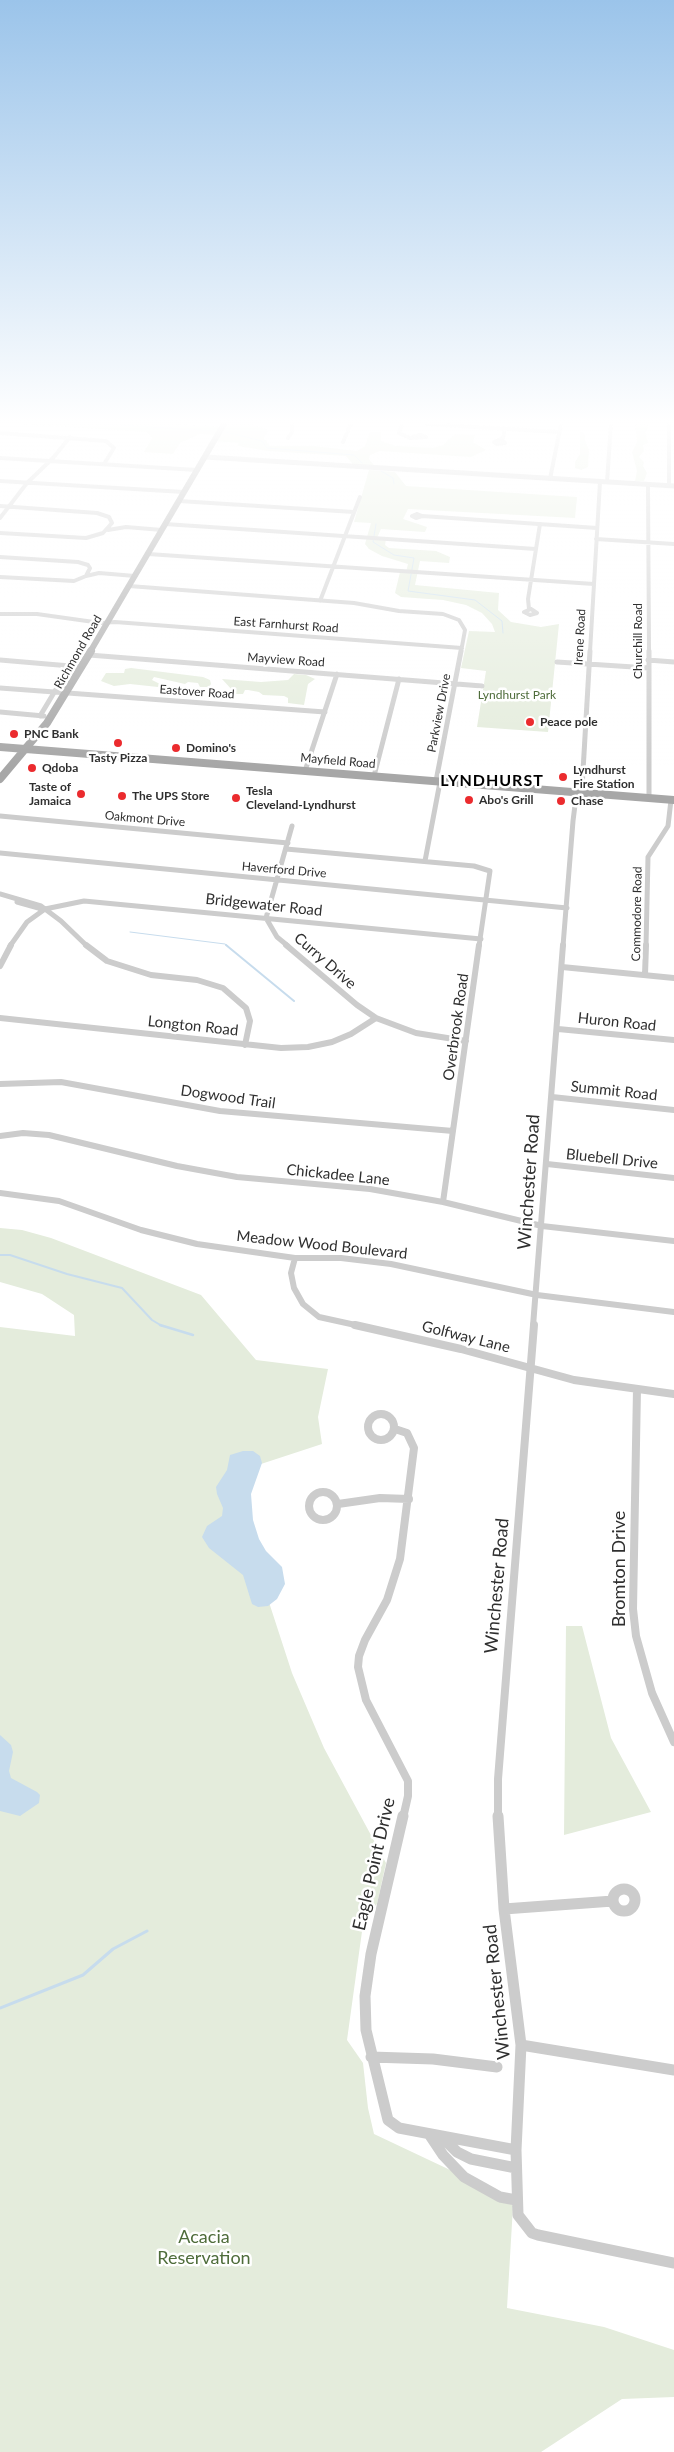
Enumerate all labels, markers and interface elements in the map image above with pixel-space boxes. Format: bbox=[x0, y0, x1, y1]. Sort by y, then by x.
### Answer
street label: Churchill Road bbox=[631, 603, 645, 679]
street label: Irene Road bbox=[571, 608, 589, 666]
street label: Richmond Road bbox=[51, 613, 105, 691]
street label: East Farnhurst Road bbox=[233, 614, 339, 636]
street label: Mayview Road bbox=[247, 650, 325, 670]
street label: Parkview Drive bbox=[424, 672, 454, 754]
street label: Eastover Road bbox=[159, 682, 235, 702]
park label: Lyndhurst Park bbox=[478, 688, 556, 702]
place label: Peace pole bbox=[540, 715, 598, 729]
marker: Peace pole bbox=[524, 716, 536, 728]
place label: PNC Bank bbox=[24, 727, 79, 741]
marker: PNC Bank bbox=[8, 728, 20, 740]
marker: Tasty Pizza bbox=[112, 737, 124, 749]
place label: Domino's bbox=[186, 741, 236, 755]
marker: Domino's bbox=[170, 742, 182, 754]
place label: Tasty Pizza bbox=[89, 751, 147, 765]
street label: Mayfield Road bbox=[300, 751, 376, 771]
place label: Qdoba bbox=[42, 761, 78, 775]
marker: Qdoba bbox=[26, 762, 38, 774]
place label: Lyndhurst Fire Station bbox=[573, 763, 635, 791]
district label: LYNDHURST bbox=[439, 771, 545, 791]
marker: Lyndhurst Fire Station bbox=[557, 771, 569, 783]
place label: Taste of Jamaica bbox=[29, 780, 71, 808]
place label: Tesla Cleveland-Lyndhurst bbox=[246, 784, 356, 812]
marker: Taste of Jamaica bbox=[75, 788, 87, 800]
place label: The UPS Store bbox=[132, 789, 209, 803]
marker: The UPS Store bbox=[116, 790, 128, 802]
marker: Tesla Cleveland-Lyndhurst bbox=[230, 792, 242, 804]
place label: Abo's Grill bbox=[479, 793, 533, 807]
marker: Abo's Grill bbox=[463, 794, 475, 806]
place label: Chase bbox=[571, 794, 603, 808]
marker: Chase bbox=[555, 795, 567, 807]
street label: Oakmont Drive bbox=[104, 808, 186, 830]
street label: Haverford Drive bbox=[241, 859, 327, 881]
street label: Commodore Road bbox=[629, 866, 645, 962]
street label: Bridgewater Road bbox=[205, 890, 323, 920]
street label: Curry Drive bbox=[290, 929, 360, 993]
street label: Overbrook Road bbox=[440, 972, 472, 1082]
street label: Huron Road bbox=[577, 1009, 657, 1035]
street label: Longton Road bbox=[147, 1012, 239, 1040]
street label: Summit Road bbox=[570, 1077, 658, 1105]
street label: Dogwood Trail bbox=[179, 1081, 277, 1113]
street label: Winchester Road bbox=[513, 1113, 545, 1251]
street label: Bluebell Drive bbox=[565, 1145, 659, 1173]
street label: Chickadee Lane bbox=[285, 1161, 391, 1189]
street label: Meadow Wood Boulevard bbox=[236, 1227, 408, 1263]
street label: Golfway Lane bbox=[420, 1317, 512, 1357]
street label: Bromton Drive bbox=[608, 1511, 630, 1627]
street label: Winchester Road bbox=[480, 1517, 514, 1655]
street label: Eagle Point Drive bbox=[348, 1795, 400, 1933]
street label: Winchester Road bbox=[479, 1923, 515, 2061]
park label: Acacia Reservation bbox=[157, 2226, 251, 2268]

